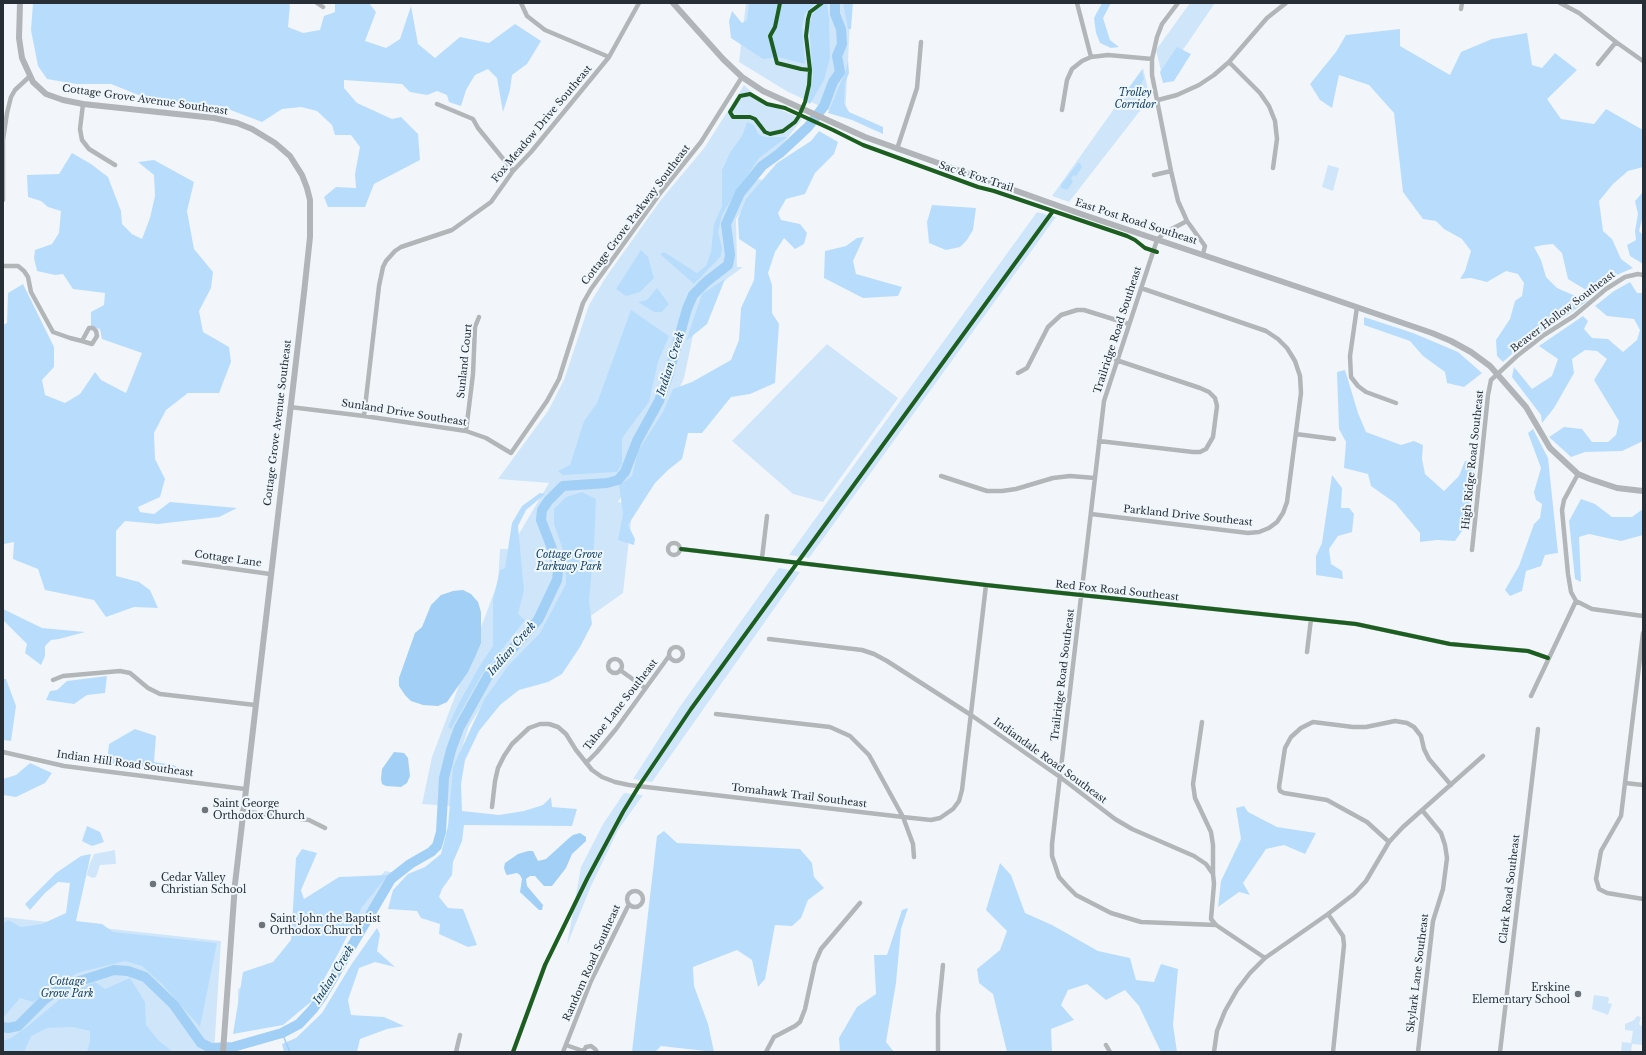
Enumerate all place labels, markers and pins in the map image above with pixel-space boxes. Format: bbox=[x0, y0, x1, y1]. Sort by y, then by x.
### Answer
place label: Saint George Orthodox Church bbox=[213, 798, 305, 822]
marker: Saint George Orthodox Church bbox=[200, 805, 210, 815]
place label: Cedar Valley Christian School bbox=[161, 872, 246, 896]
marker: Cedar Valley Christian School bbox=[148, 879, 158, 889]
place label: Saint John the Baptist Orthodox Church bbox=[270, 913, 381, 936]
marker: Saint John the Baptist Orthodox Church bbox=[257, 920, 267, 930]
place label: Erskine Elementary School bbox=[1472, 982, 1570, 1006]
marker: Erskine Elementary School bbox=[1573, 989, 1583, 999]

